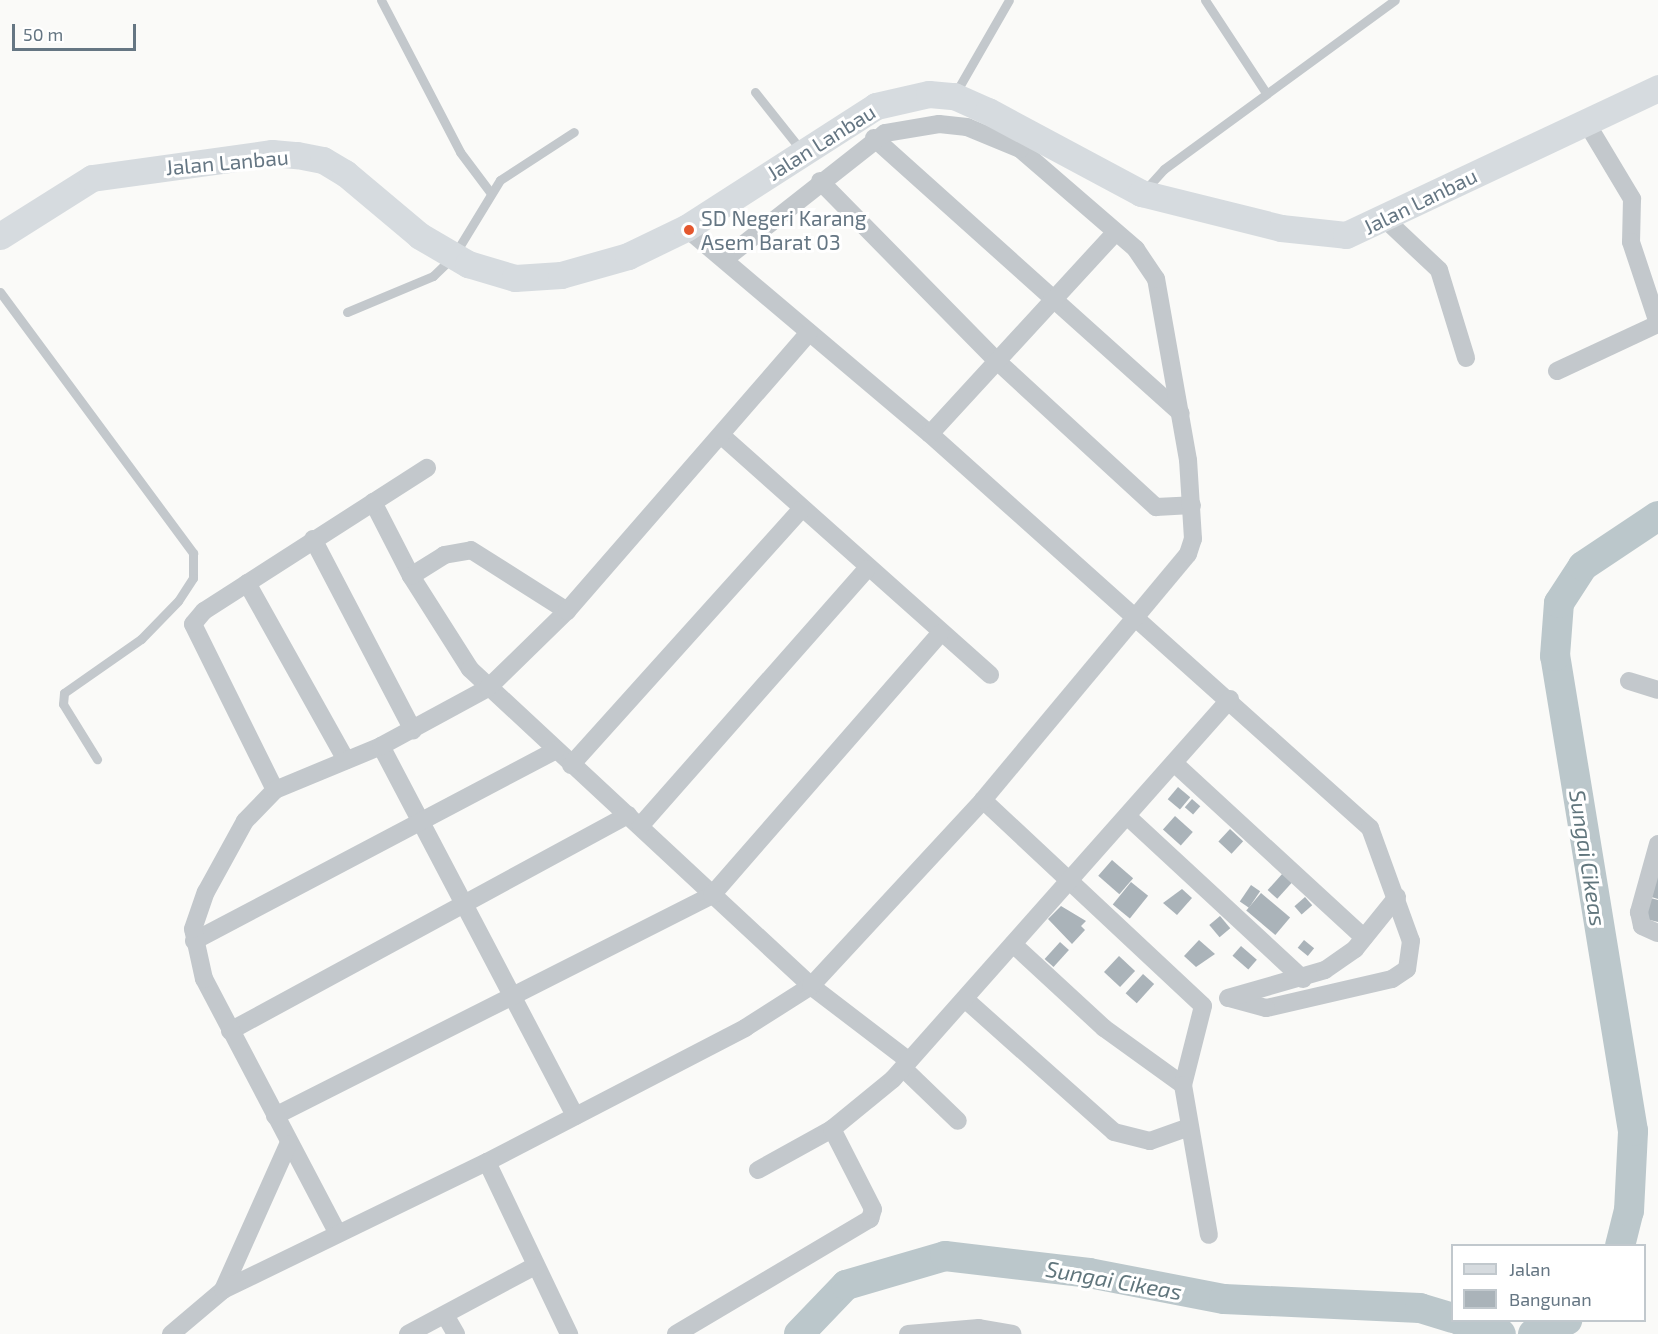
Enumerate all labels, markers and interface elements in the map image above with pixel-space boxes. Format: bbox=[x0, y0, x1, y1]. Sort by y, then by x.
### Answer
scale bar bbox=[15, 12, 140, 50]
text: 50 m bbox=[23, 23, 63, 45]
street label: Jalan Lanbau bbox=[762, 99, 880, 185]
street label: Jalan Lanbau bbox=[164, 144, 290, 180]
street label: Jalan Lanbau bbox=[1359, 163, 1481, 239]
place label: SD Negeri Karang Asem Barat 03 bbox=[701, 205, 867, 255]
marker: SD Negeri Karang Asem Barat 03 bbox=[682, 223, 696, 237]
water label: Sungai Cikeas bbox=[1564, 788, 1612, 928]
legend bbox=[1451, 1244, 1646, 1322]
water label: Sungai Cikeas bbox=[1044, 1255, 1184, 1305]
text: Jalan bbox=[1509, 1258, 1551, 1280]
text: Bangunan bbox=[1509, 1288, 1592, 1310]

